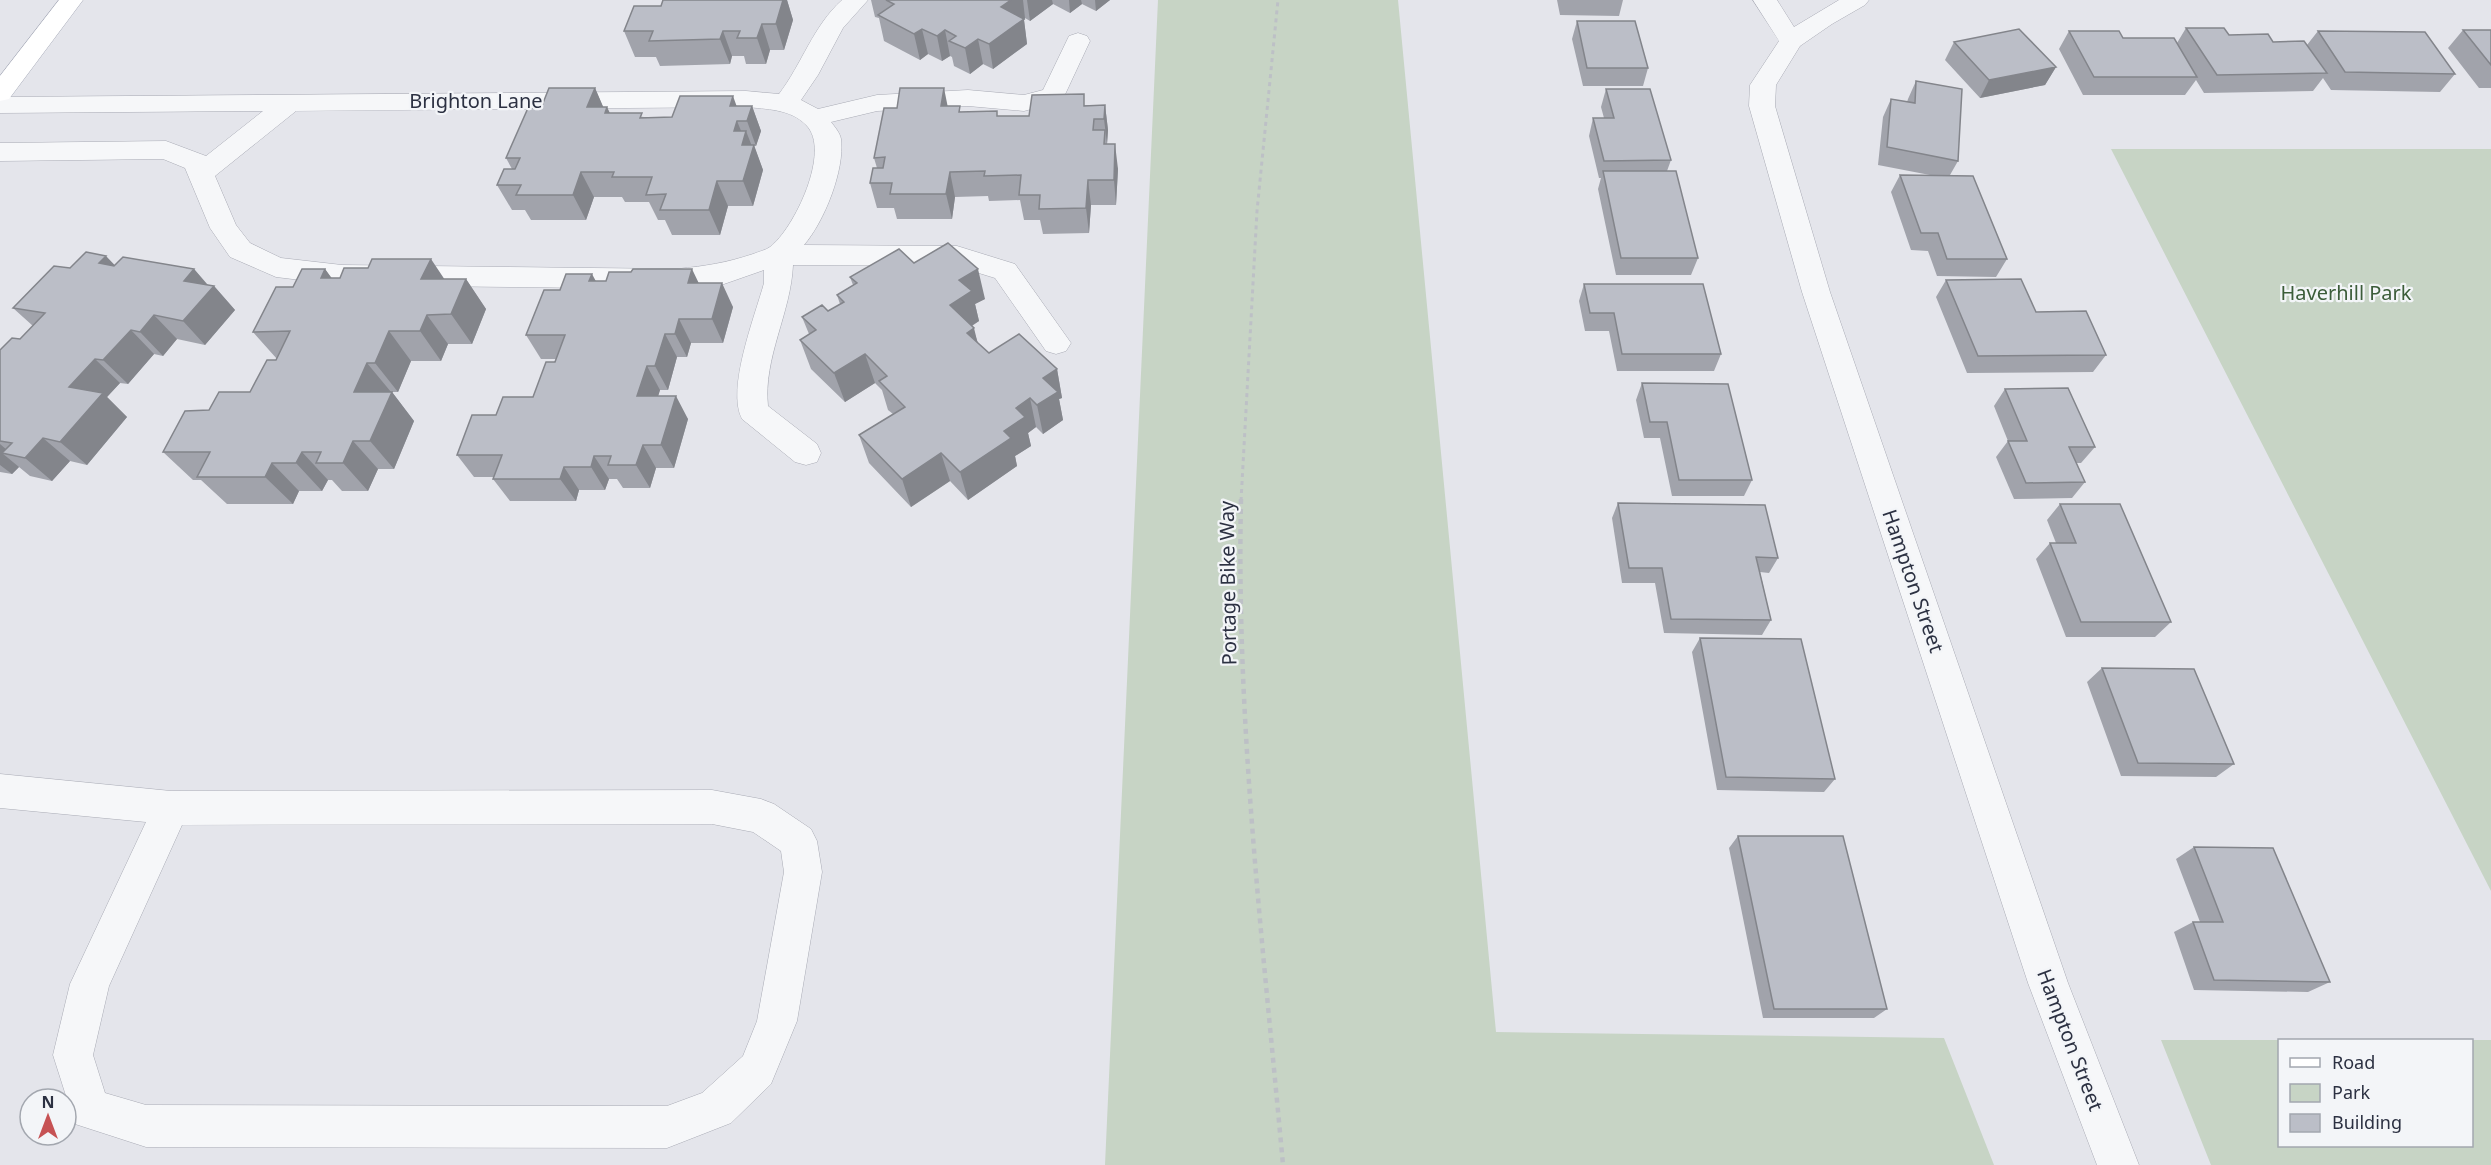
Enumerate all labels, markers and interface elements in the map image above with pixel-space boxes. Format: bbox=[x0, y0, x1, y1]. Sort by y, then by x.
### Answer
street label: Brighton Lane bbox=[409, 87, 543, 114]
park label: Haverhill Park bbox=[2280, 279, 2412, 306]
street label: Portage Bike Way bbox=[1213, 500, 1242, 666]
street label: Hampton Street bbox=[1876, 506, 1951, 656]
street label: Hampton Street bbox=[2031, 965, 2110, 1115]
legend bbox=[2278, 1039, 2473, 1147]
text: Road bbox=[2332, 1050, 2375, 1074]
text: Park bbox=[2332, 1080, 2370, 1104]
north arrow bbox=[18, 1087, 78, 1147]
text: N bbox=[41, 1091, 55, 1113]
text: Building bbox=[2332, 1110, 2402, 1134]

